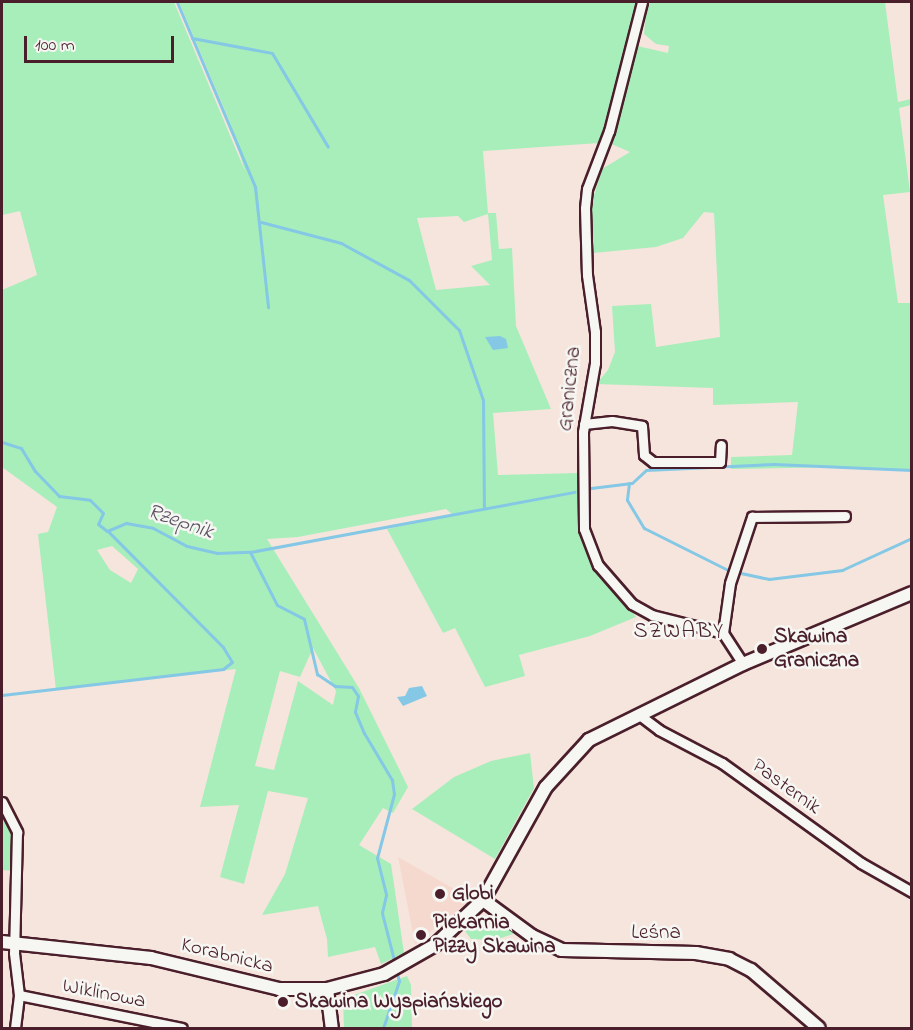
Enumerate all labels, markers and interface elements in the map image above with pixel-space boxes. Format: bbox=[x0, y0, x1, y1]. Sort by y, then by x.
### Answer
scale bar bbox=[27, 24, 177, 62]
text: 100 m bbox=[35, 33, 75, 59]
street label: Graniczna bbox=[553, 345, 587, 433]
water label: Rzepnik bbox=[144, 500, 216, 546]
district label: SZWABY bbox=[633, 620, 725, 646]
place label: Skawina Graniczna bbox=[774, 624, 859, 674]
marker: Skawina Graniczna bbox=[755, 642, 769, 656]
street label: Pasternik bbox=[747, 754, 825, 820]
place label: Globi bbox=[452, 881, 494, 907]
marker: Globi bbox=[433, 887, 447, 901]
place label: Piekarnia Pizzy Skawina bbox=[433, 910, 555, 960]
street label: Leśna bbox=[631, 920, 681, 946]
marker: Piekarnia Pizzy Skawina bbox=[414, 928, 428, 942]
street label: Korabnicka bbox=[178, 932, 276, 980]
street label: Wiklinowa bbox=[60, 974, 148, 1014]
place label: Skawina Wyspiańskiego bbox=[295, 989, 503, 1015]
marker: Skawina Wyspiańskiego bbox=[276, 995, 290, 1009]

